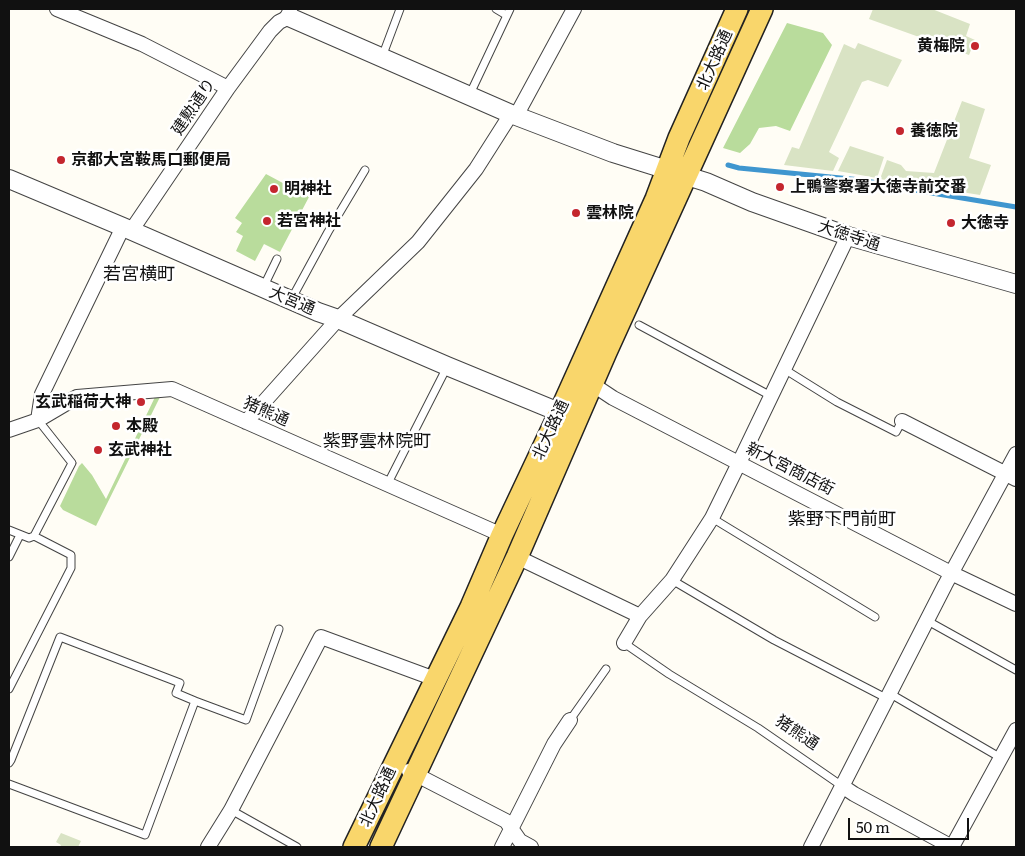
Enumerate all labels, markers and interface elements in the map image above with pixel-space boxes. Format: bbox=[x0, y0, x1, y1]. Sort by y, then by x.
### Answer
street label: 北大路通 bbox=[693, 27, 737, 93]
place label: 黄梅院 bbox=[917, 36, 965, 56]
marker: 黄梅院 bbox=[969, 40, 981, 52]
street label: 建勲通り bbox=[168, 75, 220, 139]
place label: 養徳院 bbox=[910, 121, 958, 141]
marker: 養徳院 bbox=[894, 125, 906, 137]
place label: 京都大宮鞍馬口郵便局 bbox=[71, 150, 231, 170]
marker: 京都大宮鞍馬口郵便局 bbox=[55, 154, 67, 166]
place label: 上鴨警察署大徳寺前交番 bbox=[790, 177, 966, 197]
place label: 明神社 bbox=[284, 179, 332, 199]
marker: 上鴨警察署大徳寺前交番 bbox=[774, 181, 786, 193]
marker: 明神社 bbox=[268, 183, 280, 195]
place label: 雲林院 bbox=[586, 203, 634, 223]
marker: 雲林院 bbox=[570, 207, 582, 219]
place label: 若宮神社 bbox=[277, 211, 341, 231]
place label: 大徳寺 bbox=[961, 213, 1009, 233]
marker: 若宮神社 bbox=[261, 215, 273, 227]
street label: 大徳寺通 bbox=[816, 217, 882, 255]
marker: 大徳寺 bbox=[945, 217, 957, 229]
district label: 若宮横町 bbox=[103, 264, 175, 286]
street label: 大宮通 bbox=[266, 283, 318, 319]
place label: 玄武稲荷大神 bbox=[35, 392, 131, 412]
street label: 猪熊通 bbox=[240, 393, 292, 431]
marker: 玄武稲荷大神 bbox=[135, 396, 147, 408]
street label: 北大路通 bbox=[529, 397, 573, 463]
place label: 本殿 bbox=[126, 416, 158, 436]
marker: 本殿 bbox=[110, 420, 122, 432]
district label: 紫野雲林院町 bbox=[323, 431, 431, 453]
street label: 新大宮商店街 bbox=[743, 439, 837, 499]
place label: 玄武神社 bbox=[108, 440, 172, 460]
marker: 玄武神社 bbox=[92, 444, 104, 456]
district label: 紫野下門前町 bbox=[788, 509, 896, 531]
street label: 猪熊通 bbox=[772, 712, 822, 754]
street label: 北大路通 bbox=[356, 764, 400, 830]
scale bar bbox=[850, 808, 971, 840]
text: 50 m bbox=[856, 815, 890, 838]

